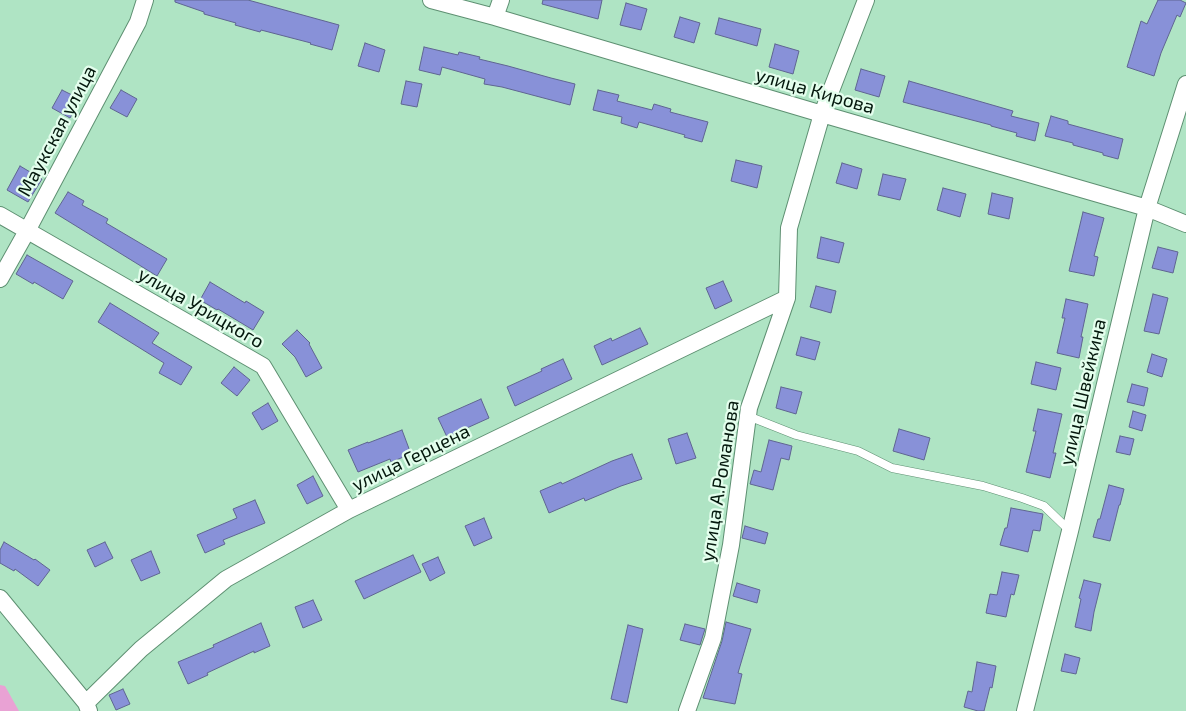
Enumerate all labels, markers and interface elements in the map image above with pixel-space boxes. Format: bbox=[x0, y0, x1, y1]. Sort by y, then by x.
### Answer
street label: Маукская улица bbox=[13, 62, 101, 200]
street label: улица Кирова bbox=[753, 63, 877, 119]
street label: улица Урицкого bbox=[134, 263, 268, 353]
street label: улица Швейкина bbox=[1055, 316, 1111, 468]
street label: улица А.Романова bbox=[696, 399, 744, 563]
street label: улица Герцена bbox=[348, 420, 474, 496]

